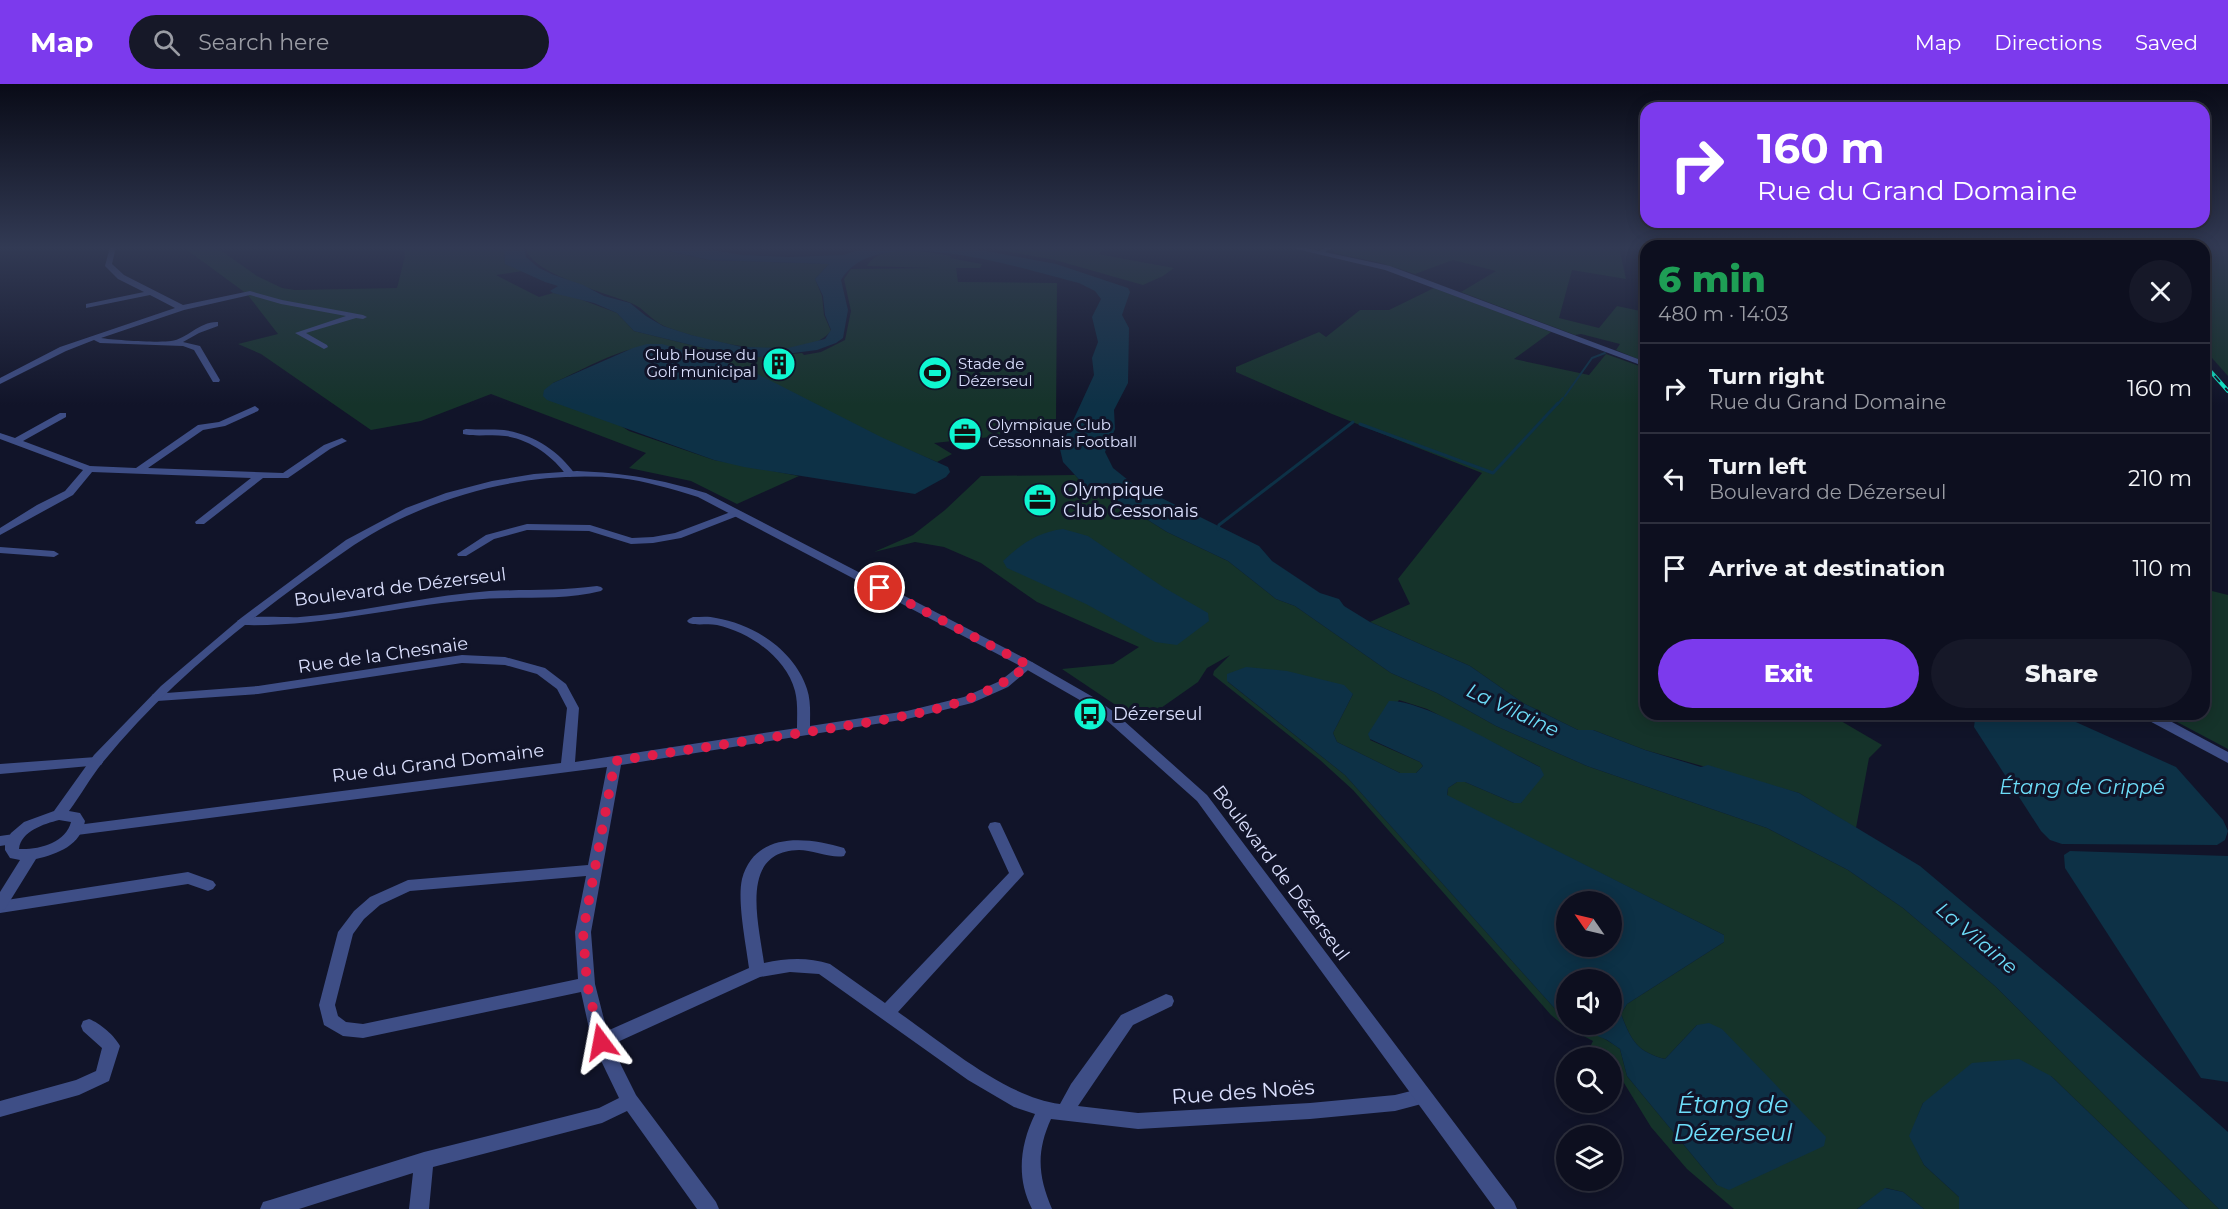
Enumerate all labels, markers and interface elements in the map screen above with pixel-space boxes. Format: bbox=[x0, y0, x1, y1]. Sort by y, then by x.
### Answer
search box bbox=[129, 15, 549, 69]
text: Map bbox=[30, 25, 93, 59]
icon: search bbox=[150, 26, 183, 59]
text: Search here bbox=[198, 29, 329, 56]
text: Map bbox=[1915, 30, 1961, 55]
text: Directions bbox=[1994, 30, 2102, 55]
text: Saved bbox=[2135, 30, 2198, 55]
text: 160 m bbox=[1757, 122, 1885, 174]
icon: right bbox=[1658, 126, 1736, 204]
text: Rue du Grand Domaine bbox=[1757, 174, 2077, 207]
text: 6 min bbox=[1658, 257, 1766, 301]
button: close bbox=[2129, 260, 2192, 323]
text: 480 m · 14:03 bbox=[1658, 302, 1789, 326]
place label: Club House du Golf municipal bbox=[645, 345, 756, 381]
building icon: Club House du Golf municipal bbox=[761, 346, 797, 382]
place label: Stade de Dézerseul bbox=[958, 354, 1032, 390]
sports icon: Stade de Dézerseul bbox=[917, 355, 953, 391]
text: Turn right bbox=[1709, 363, 1824, 390]
icon: right bbox=[1658, 372, 1691, 405]
text: 160 m bbox=[2127, 375, 2192, 402]
text: Rue du Grand Domaine bbox=[1709, 390, 1946, 414]
place label: Olympique Club Cessonnais Football bbox=[988, 415, 1137, 451]
office icon: Olympique Club Cessonnais Football bbox=[947, 416, 983, 452]
text: Turn left bbox=[1709, 453, 1807, 480]
icon: left bbox=[1658, 462, 1691, 495]
text: 210 m bbox=[2128, 465, 2192, 492]
place label: Olympique Club Cessonais bbox=[1063, 479, 1198, 522]
text: Boulevard de Dézerseul bbox=[1709, 480, 1946, 504]
office icon: Olympique Club Cessonais bbox=[1022, 482, 1058, 518]
icon: arrive bbox=[1658, 552, 1691, 585]
text: Arrive at destination bbox=[1709, 555, 1945, 582]
text: 110 m bbox=[2132, 555, 2192, 582]
pin bbox=[854, 562, 905, 613]
street label: Boulevard de Dézerseul bbox=[293, 563, 507, 611]
icon: arrive bbox=[863, 571, 896, 604]
street label: Rue de la Chesnaie bbox=[296, 632, 470, 678]
button: Exit bbox=[1658, 639, 1919, 708]
button: Share bbox=[1931, 639, 2192, 708]
water label: La Vilaine bbox=[1463, 678, 1563, 742]
bus stop icon: Dézerseul bbox=[1072, 696, 1108, 732]
place label: Dézerseul bbox=[1113, 703, 1202, 725]
street label: Rue du Grand Domaine bbox=[331, 739, 545, 787]
water label: Étang de Grippé bbox=[1999, 775, 2165, 799]
street label: Boulevard de Dézerseul bbox=[1208, 781, 1354, 965]
north arrow bbox=[1556, 891, 1622, 957]
map controls bbox=[1556, 891, 1622, 1191]
water label: La Vilaine bbox=[1931, 897, 2023, 979]
button: sound bbox=[1556, 969, 1622, 1035]
position arrow bbox=[569, 1010, 633, 1074]
button: search bbox=[1556, 1047, 1622, 1113]
street label: Rue des Noës bbox=[1171, 1074, 1315, 1109]
water label: Étang de Dézerseul bbox=[1673, 1090, 1793, 1147]
button: layers bbox=[1556, 1125, 1622, 1191]

